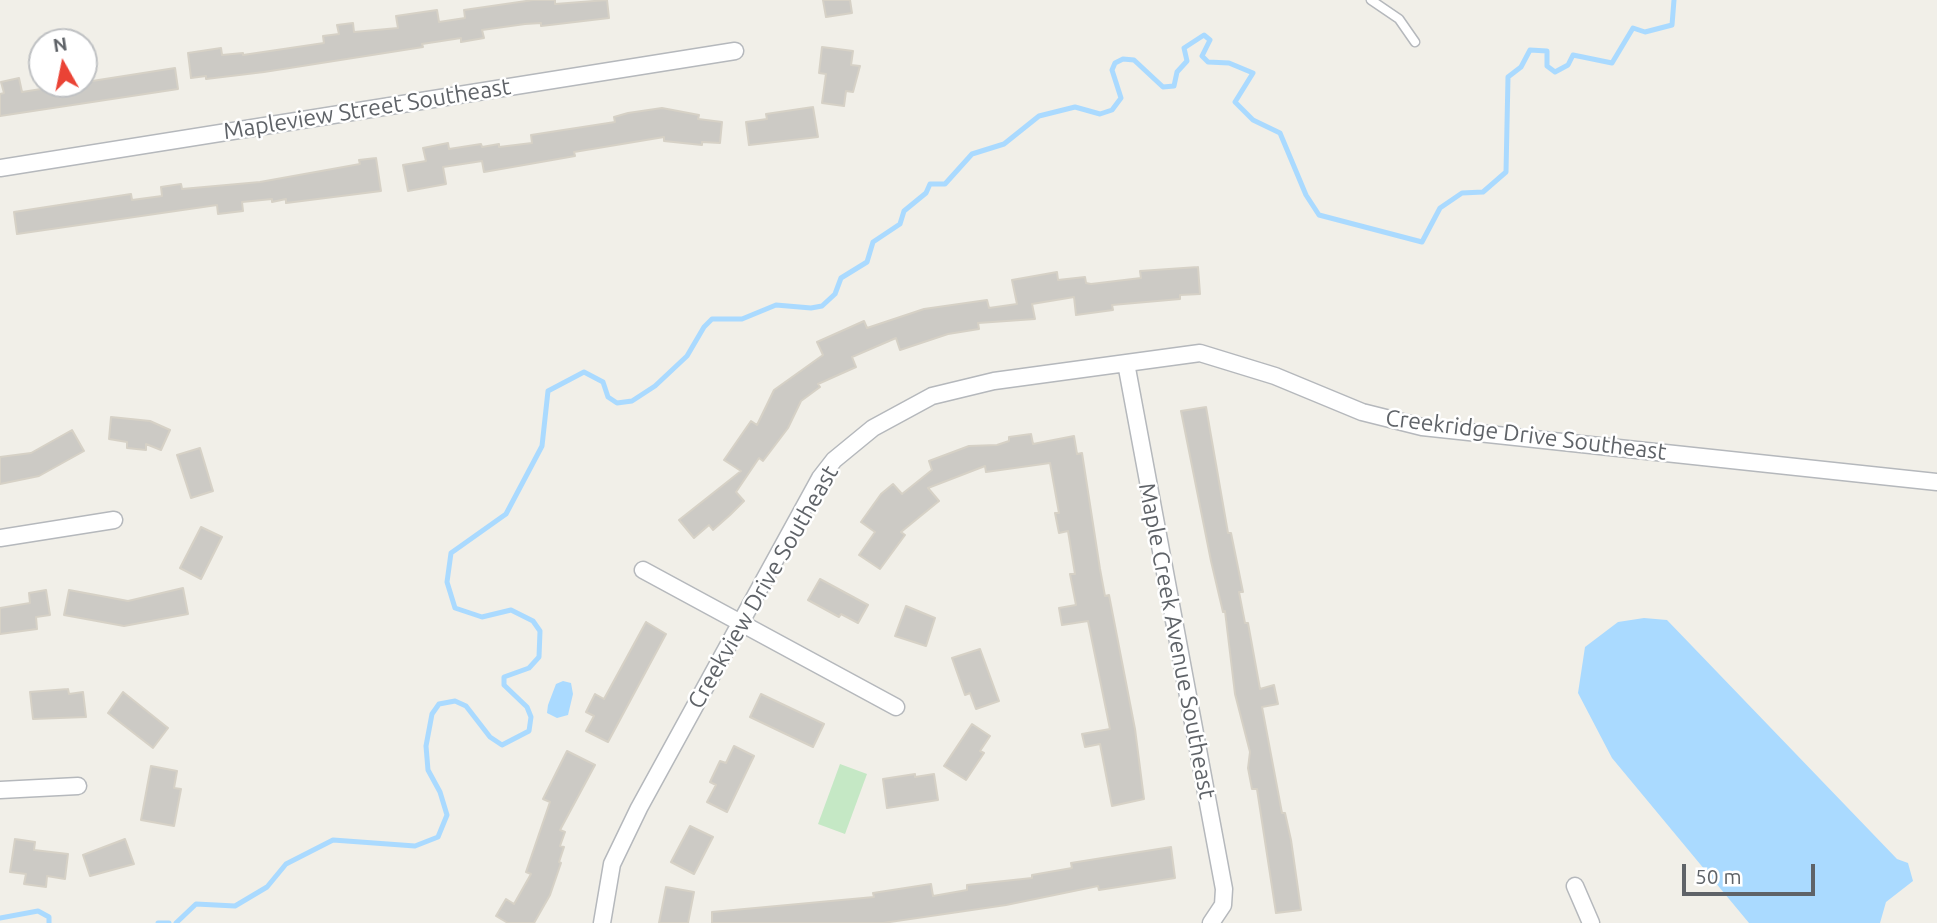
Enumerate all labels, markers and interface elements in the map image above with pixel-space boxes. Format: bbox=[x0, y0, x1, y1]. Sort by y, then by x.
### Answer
north arrow bbox=[28, 28, 98, 98]
text: N bbox=[51, 32, 69, 56]
street label: Mapleview Street Southeast bbox=[221, 73, 513, 145]
street label: Creekridge Drive Southeast bbox=[1384, 404, 1668, 466]
street label: Creekview Drive Southeast bbox=[682, 460, 844, 714]
street label: Maple Creek Avenue Southeast bbox=[1133, 481, 1221, 801]
scale bar bbox=[1685, 850, 1818, 894]
text: 50 m bbox=[1695, 864, 1742, 888]

